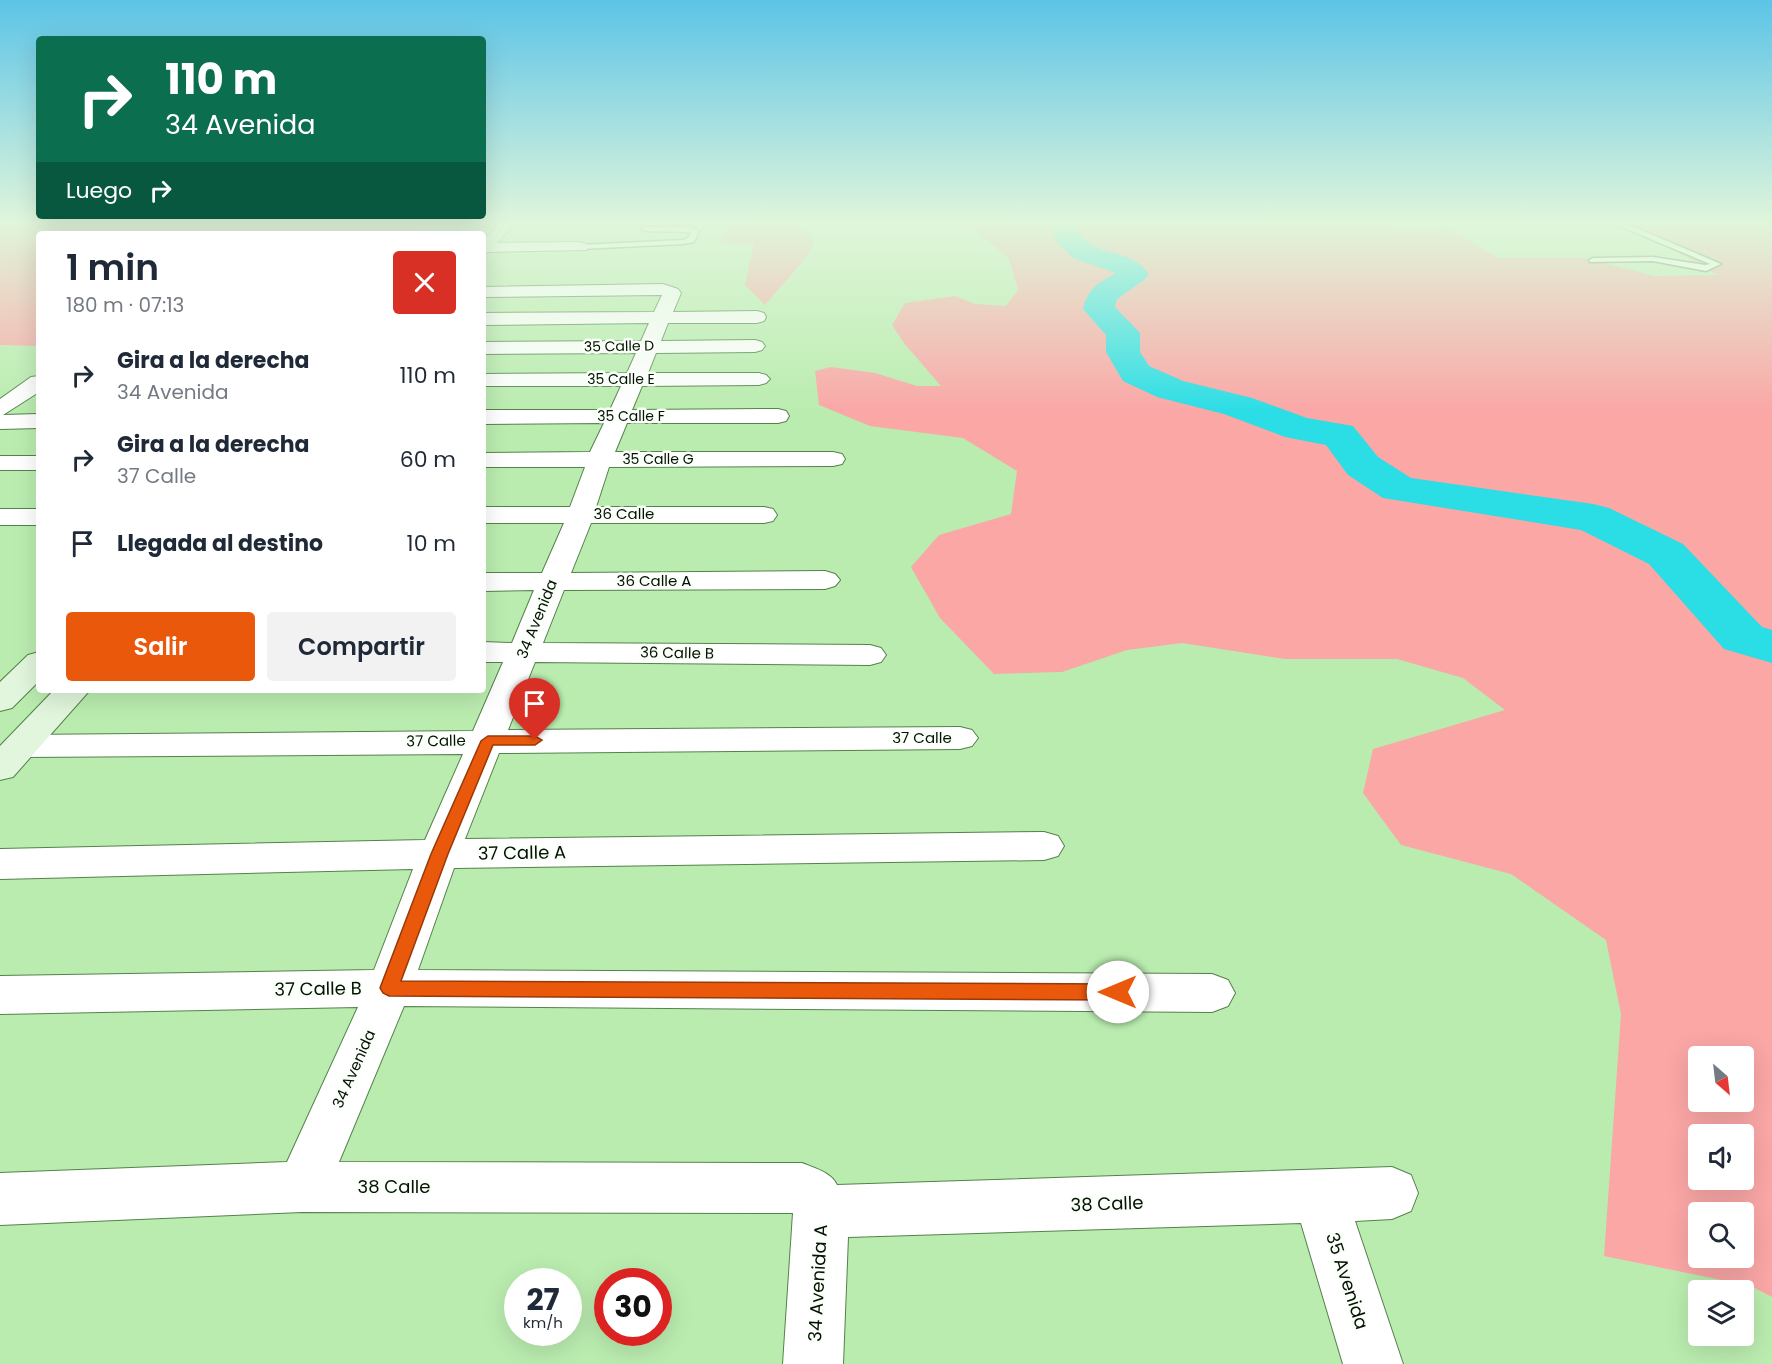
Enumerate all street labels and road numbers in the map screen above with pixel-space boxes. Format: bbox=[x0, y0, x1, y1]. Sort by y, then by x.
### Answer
street label: 35 Calle D bbox=[584, 335, 654, 357]
street label: 35 Calle E bbox=[587, 369, 655, 389]
street label: 35 Calle F bbox=[597, 406, 665, 426]
street label: 35 Calle G bbox=[622, 449, 694, 469]
street label: 36 Calle bbox=[594, 503, 654, 524]
street label: 36 Calle A bbox=[617, 570, 691, 591]
street label: 34 Avenida bbox=[511, 576, 562, 662]
street label: 36 Calle B bbox=[640, 641, 714, 664]
street label: 37 Calle bbox=[892, 727, 952, 748]
street label: 37 Calle bbox=[406, 729, 466, 752]
street label: 37 Calle A bbox=[478, 839, 566, 866]
street label: 37 Calle B bbox=[274, 975, 362, 1002]
street label: 34 Avenida bbox=[327, 1026, 380, 1111]
street label: 38 Calle bbox=[358, 1174, 430, 1199]
street label: 38 Calle bbox=[1070, 1190, 1144, 1217]
street label: 34 Avenida A bbox=[802, 1224, 833, 1342]
street label: 35 Avenida bbox=[1320, 1229, 1375, 1332]

